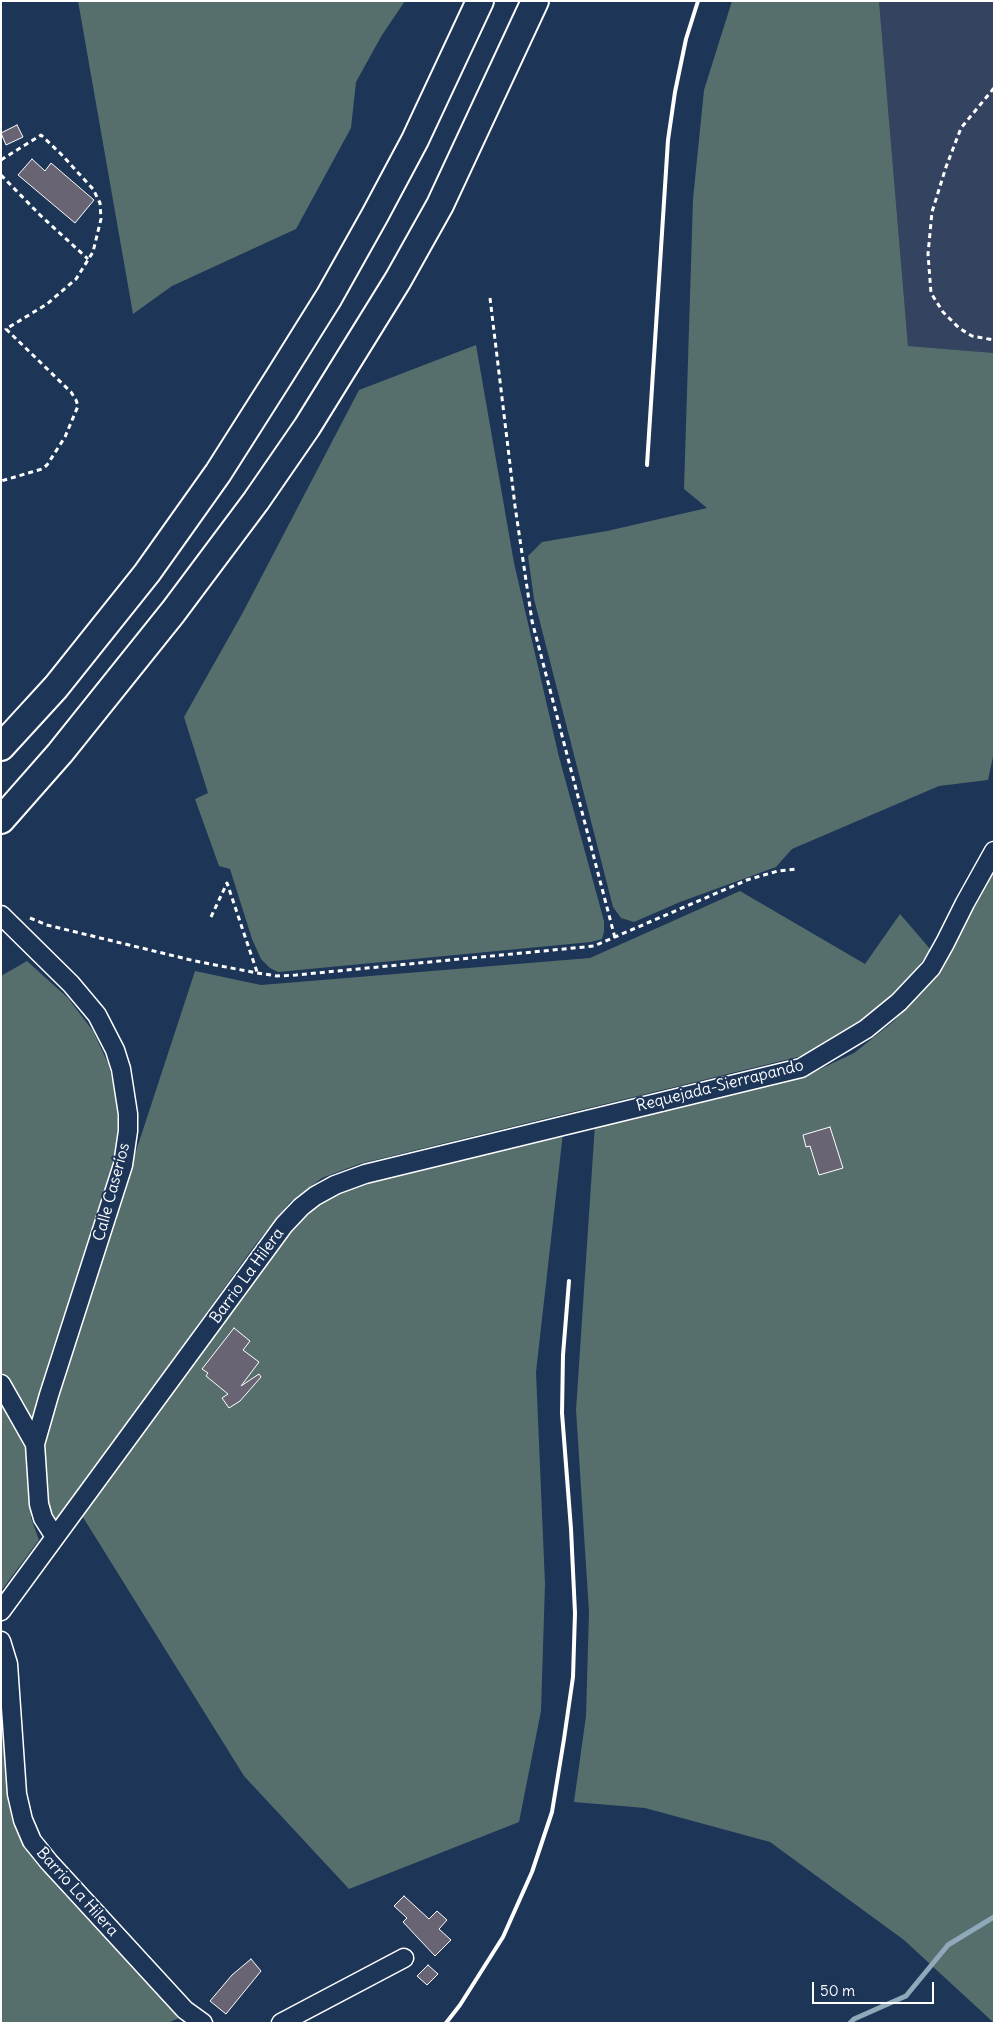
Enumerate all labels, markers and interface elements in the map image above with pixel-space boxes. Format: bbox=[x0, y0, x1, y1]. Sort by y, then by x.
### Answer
street label: Requejada-Sierrapando bbox=[634, 1056, 806, 1116]
street label: Calle Caseríos bbox=[90, 1141, 134, 1243]
street label: Barrio La Hilera bbox=[206, 1225, 288, 1327]
street label: Barrio La Hilera bbox=[32, 1843, 122, 1941]
scale bar bbox=[815, 1972, 938, 2004]
text: 50 m bbox=[820, 1981, 855, 2000]

